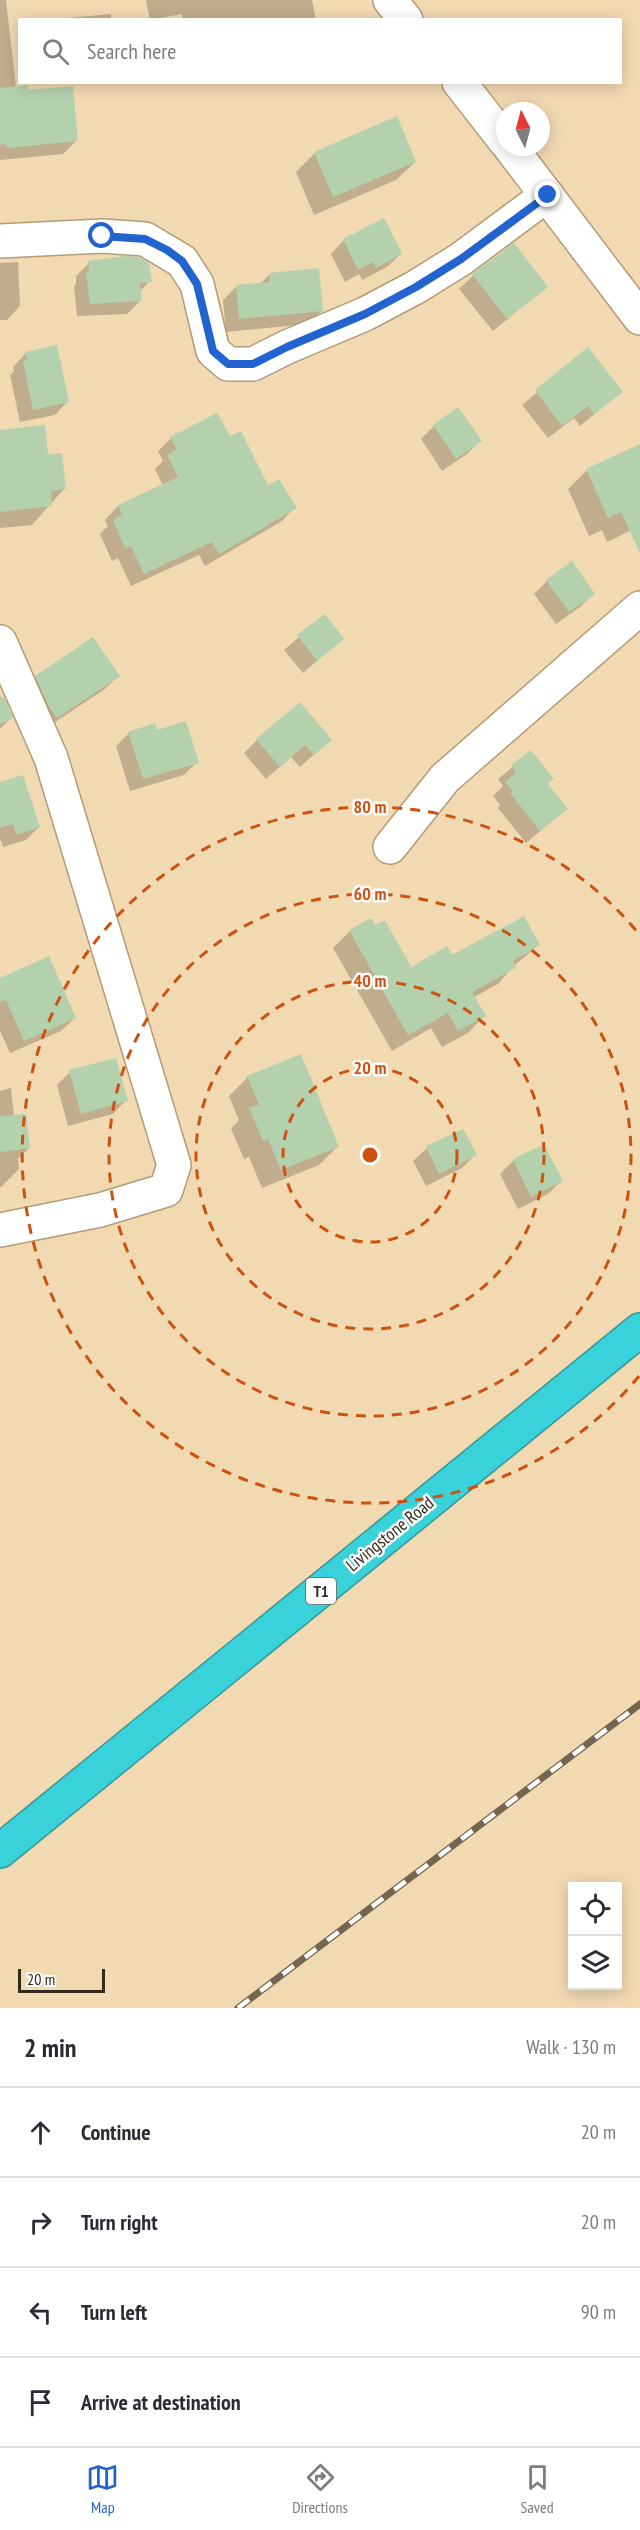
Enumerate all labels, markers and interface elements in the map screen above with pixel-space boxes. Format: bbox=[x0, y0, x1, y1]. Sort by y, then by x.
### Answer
search box bbox=[18, 18, 622, 84]
icon: search bbox=[39, 35, 72, 68]
text: Search here bbox=[87, 37, 176, 65]
north arrow bbox=[496, 102, 550, 156]
route end bbox=[534, 181, 560, 207]
route start bbox=[88, 222, 114, 248]
text: 80 m bbox=[354, 795, 386, 818]
text: 60 m bbox=[354, 882, 386, 905]
text: 40 m bbox=[354, 969, 386, 992]
text: 20 m bbox=[354, 1056, 386, 1079]
centre of rings bbox=[360, 1145, 380, 1165]
street label: Livingstone Road bbox=[341, 1491, 438, 1576]
road number: T1 bbox=[306, 1578, 336, 1604]
map controls bbox=[568, 1882, 622, 1990]
button: locate bbox=[568, 1882, 622, 1936]
button: layers bbox=[568, 1936, 622, 1990]
scale bar bbox=[18, 1966, 105, 1994]
text: 20 m bbox=[27, 1969, 55, 1989]
text: 2 min bbox=[24, 2031, 77, 2064]
text: Walk · 130 m bbox=[526, 2034, 616, 2060]
icon: ahead bbox=[24, 2116, 57, 2149]
text: Continue bbox=[81, 2118, 151, 2146]
text: 20 m bbox=[581, 2119, 616, 2145]
icon: right bbox=[24, 2206, 57, 2239]
text: Turn right bbox=[81, 2208, 158, 2236]
text: 20 m bbox=[581, 2209, 616, 2235]
icon: left bbox=[24, 2296, 57, 2329]
text: Turn left bbox=[81, 2298, 147, 2326]
text: 90 m bbox=[581, 2299, 616, 2325]
icon: arrive bbox=[24, 2386, 57, 2419]
text: Arrive at destination bbox=[81, 2388, 241, 2416]
tab: Map bbox=[86, 2461, 119, 2517]
tab: Directions bbox=[292, 2461, 348, 2517]
tab: Saved bbox=[521, 2461, 554, 2517]

